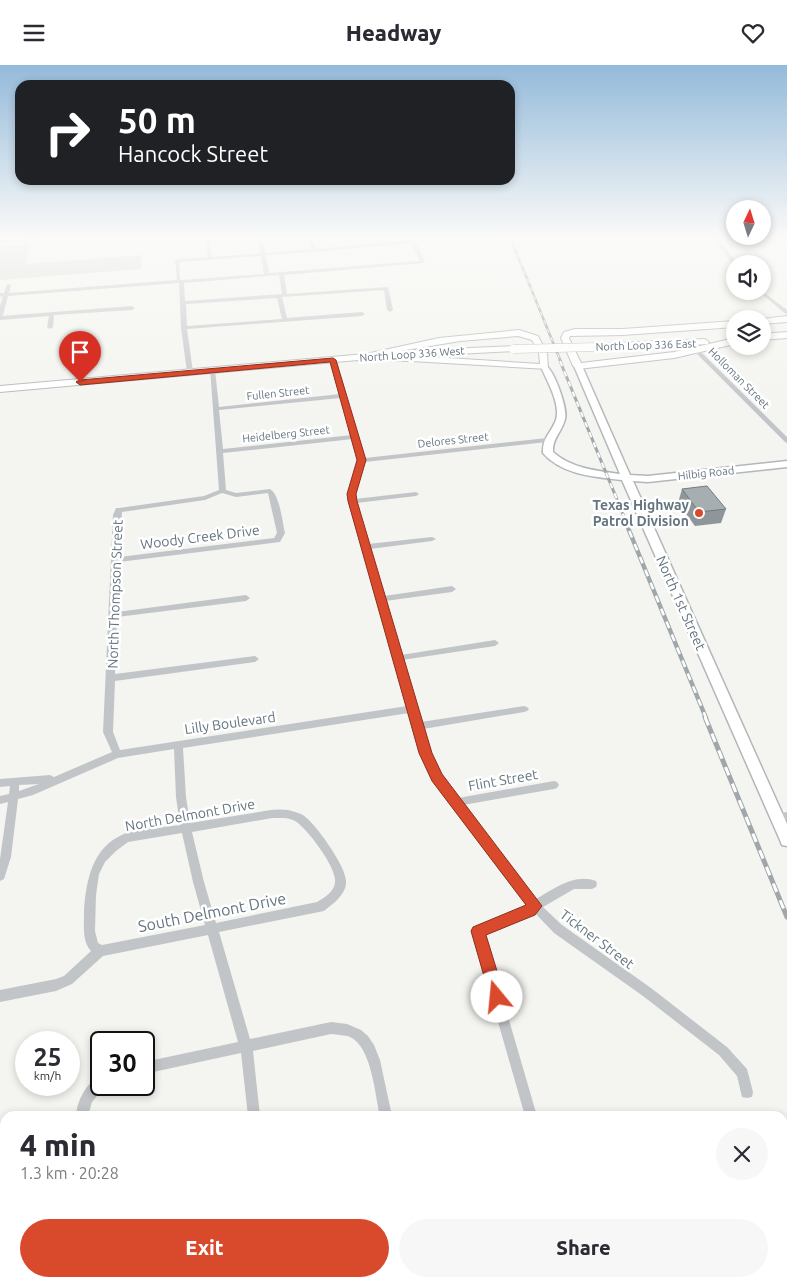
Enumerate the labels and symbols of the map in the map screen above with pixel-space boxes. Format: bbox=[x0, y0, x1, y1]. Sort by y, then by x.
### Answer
north arrow bbox=[726, 200, 771, 245]
pin bbox=[59, 331, 101, 382]
street label: North Loop 336 East bbox=[595, 337, 697, 353]
street label: North Loop 336 West bbox=[359, 344, 466, 364]
street label: Holloman Street bbox=[706, 345, 772, 411]
street label: Fullen Street bbox=[246, 384, 311, 402]
street label: Heidelberg Street bbox=[242, 423, 331, 445]
street label: Delores Street bbox=[417, 430, 490, 450]
street label: Hilbig Road bbox=[677, 464, 735, 482]
place label: Texas Highway Patrol Division bbox=[593, 497, 690, 529]
marker: Texas Highway Patrol Division bbox=[693, 507, 705, 519]
street label: North Thompson Street bbox=[104, 519, 126, 669]
street label: Woody Creek Drive bbox=[139, 522, 261, 552]
street label: North 1st Street bbox=[653, 553, 709, 653]
street label: Lilly Boulevard bbox=[183, 709, 277, 737]
street label: Flint Street bbox=[467, 766, 539, 794]
street label: North Delmont Drive bbox=[124, 796, 256, 834]
street label: South Delmont Drive bbox=[136, 889, 288, 935]
street label: Tickner Street bbox=[557, 906, 638, 972]
position arrow bbox=[470, 970, 522, 1022]
speed limit sign: 30 bbox=[90, 1031, 155, 1096]

